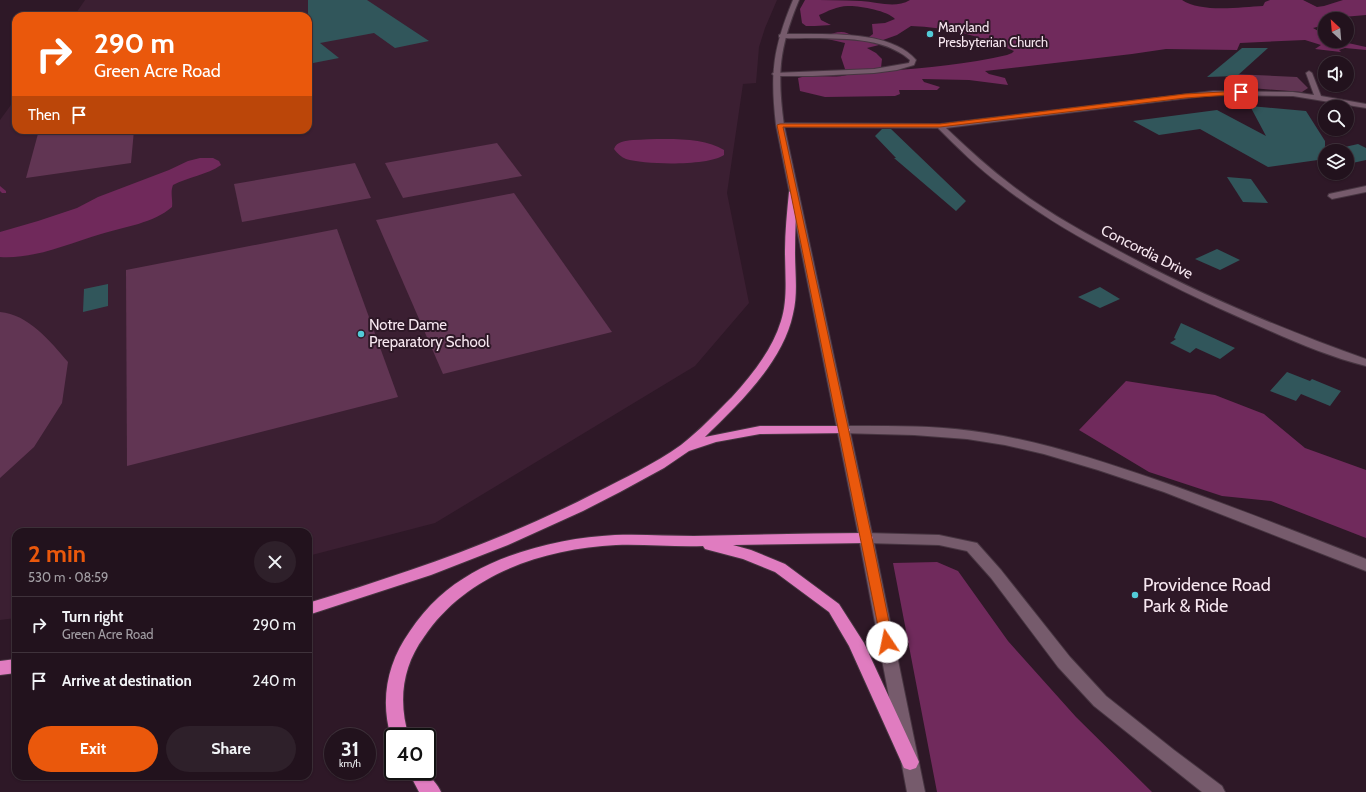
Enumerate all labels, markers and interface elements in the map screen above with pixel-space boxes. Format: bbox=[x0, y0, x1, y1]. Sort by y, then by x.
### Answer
north arrow bbox=[1318, 12, 1354, 48]
map controls bbox=[1318, 12, 1354, 180]
place label: Maryland Presbyterian Church bbox=[938, 19, 1048, 50]
text: 290 m bbox=[94, 26, 175, 60]
icon: right bbox=[28, 28, 80, 80]
marker: Maryland Presbyterian Church bbox=[925, 29, 935, 39]
button: sound bbox=[1318, 56, 1354, 92]
text: Green Acre Road bbox=[94, 60, 221, 82]
pin bbox=[1224, 75, 1258, 109]
icon: arrive bbox=[1230, 81, 1252, 103]
button: search bbox=[1318, 100, 1354, 136]
icon: arrive bbox=[68, 104, 90, 126]
text: Then bbox=[28, 106, 60, 124]
button: layers bbox=[1318, 144, 1354, 180]
street label: Concordia Drive bbox=[1098, 221, 1196, 283]
place label: Notre Dame Preparatory School bbox=[369, 316, 490, 351]
marker: Notre Dame Preparatory School bbox=[356, 329, 366, 339]
text: 2 min bbox=[28, 539, 86, 568]
button: close bbox=[254, 541, 296, 583]
text: 530 m · 08:59 bbox=[28, 569, 108, 585]
place label: Providence Road Park & Ride bbox=[1143, 574, 1271, 617]
marker: Providence Road Park & Ride bbox=[1130, 590, 1140, 600]
text: Turn right bbox=[62, 608, 123, 626]
icon: right bbox=[28, 614, 50, 636]
text: 290 m bbox=[253, 616, 296, 634]
position arrow bbox=[866, 621, 908, 663]
text: Green Acre Road bbox=[62, 626, 154, 642]
icon: arrive bbox=[28, 670, 50, 692]
text: Arrive at destination bbox=[62, 672, 192, 690]
text: 240 m bbox=[252, 672, 296, 690]
button: Exit bbox=[28, 726, 158, 772]
button: Share bbox=[166, 726, 296, 772]
speed limit sign: 40 bbox=[384, 728, 436, 780]
text: 31 bbox=[341, 737, 359, 761]
text: km/h bbox=[339, 757, 361, 770]

